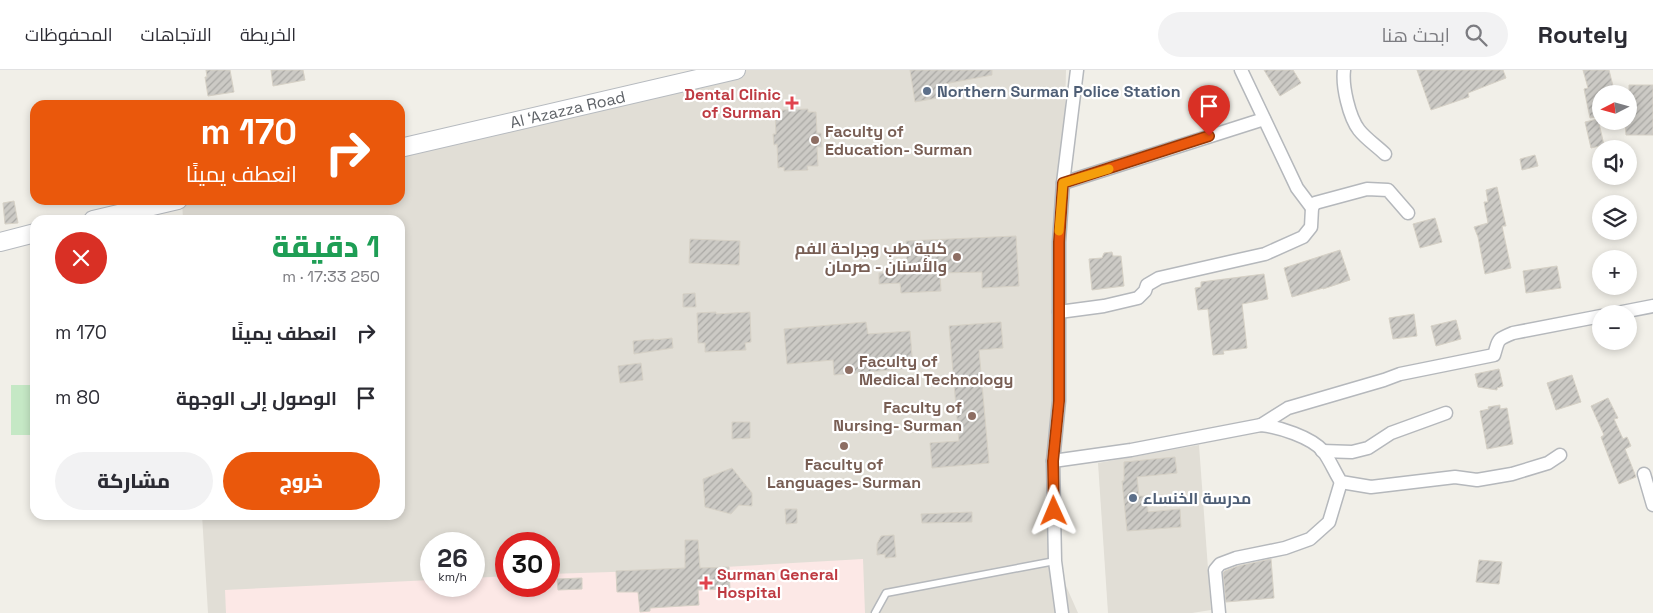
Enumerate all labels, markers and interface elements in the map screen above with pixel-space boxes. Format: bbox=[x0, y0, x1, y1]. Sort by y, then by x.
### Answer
search box bbox=[1158, 12, 1508, 57]
text: Routely bbox=[1538, 19, 1628, 50]
icon: search bbox=[1462, 21, 1490, 49]
text: المحفوظات bbox=[25, 23, 113, 46]
text: الاتجاهات bbox=[141, 23, 212, 46]
text: الخريطة bbox=[240, 23, 296, 46]
text: ابحث هنا bbox=[1381, 23, 1450, 48]
place label: Northern Surman Police Station bbox=[937, 81, 1181, 102]
place label: Dental Clinic of Surman bbox=[684, 84, 781, 123]
marker: Northern Surman Police Station bbox=[921, 85, 933, 97]
pin bbox=[1188, 85, 1230, 136]
north arrow bbox=[1592, 85, 1638, 130]
map controls bbox=[1592, 85, 1637, 350]
street label: Al ‘Azazza Road bbox=[508, 86, 627, 133]
icon: arrive bbox=[1195, 92, 1223, 120]
marker: Dental Clinic of Surman bbox=[785, 96, 799, 110]
text: 170 m bbox=[200, 110, 297, 154]
icon: right bbox=[315, 120, 380, 185]
place label: Faculty of Education- Surman bbox=[825, 121, 972, 160]
marker: Faculty of Education- Surman bbox=[809, 134, 821, 146]
button: sound bbox=[1592, 140, 1637, 185]
text: انعطف يمينًا bbox=[186, 160, 297, 188]
button: layers bbox=[1592, 195, 1637, 240]
text: 1 دقيقة bbox=[272, 227, 380, 266]
button: close bbox=[55, 232, 107, 284]
place label: كلية طب وجراحة الفم والأسنان - صرمان bbox=[795, 238, 947, 277]
button: + bbox=[1592, 250, 1637, 295]
marker: كلية طب وجراحة الفم والأسنان - صرمان bbox=[951, 251, 963, 263]
text: 250 m · 17:33 bbox=[282, 266, 380, 287]
button: − bbox=[1592, 305, 1637, 350]
icon: right bbox=[352, 319, 380, 347]
text: 170 m bbox=[55, 320, 107, 345]
text: انعطف يمينًا bbox=[231, 321, 337, 346]
place label: Faculty of Medical Technology bbox=[859, 351, 1013, 390]
marker: Faculty of Medical Technology bbox=[843, 364, 855, 376]
icon: arrive bbox=[352, 384, 380, 412]
text: 80 m bbox=[55, 385, 100, 410]
text: الوصول إلى الوجهة bbox=[176, 386, 337, 411]
place label: Faculty of Nursing- Surman bbox=[833, 397, 962, 436]
marker: Faculty of Nursing- Surman bbox=[966, 410, 978, 422]
marker: Faculty of Languages- Surman bbox=[838, 440, 850, 452]
button: مشاركة bbox=[55, 452, 213, 510]
button: خروج bbox=[223, 452, 380, 510]
place label: Faculty of Languages- Surman bbox=[767, 454, 921, 493]
position arrow bbox=[1027, 484, 1079, 536]
place label: مدرسة الخنساء bbox=[1143, 488, 1251, 509]
marker: مدرسة الخنساء bbox=[1127, 492, 1139, 504]
speed limit sign: 30 bbox=[495, 532, 560, 597]
text: 26 bbox=[437, 542, 468, 574]
place label: Surman General Hospital bbox=[717, 564, 838, 603]
text: km/h bbox=[438, 569, 467, 585]
marker: Surman General Hospital bbox=[699, 576, 713, 590]

